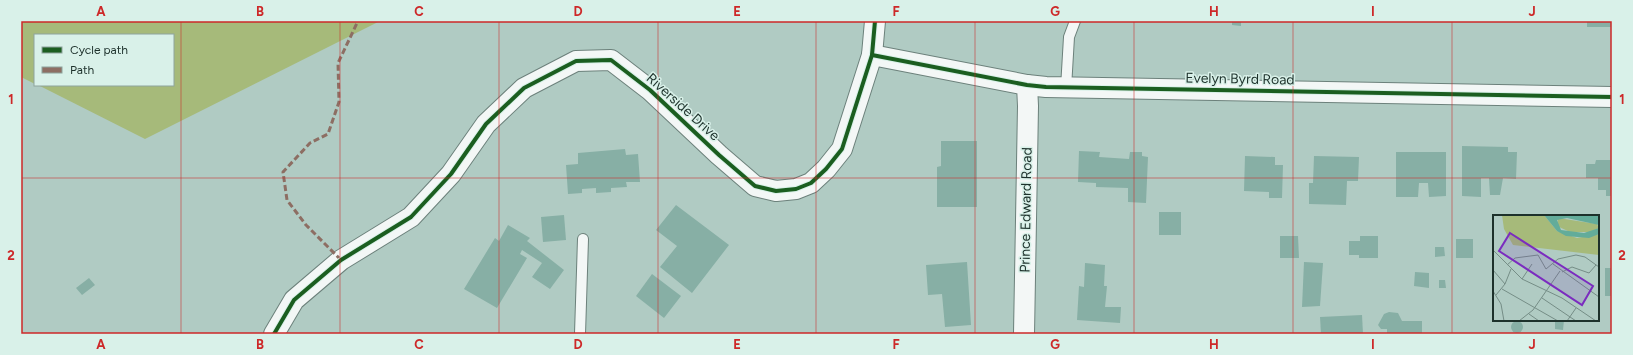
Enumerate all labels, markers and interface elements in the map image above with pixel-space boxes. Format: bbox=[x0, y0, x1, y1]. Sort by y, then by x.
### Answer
text: A bbox=[96, 4, 106, 19]
text: B bbox=[256, 4, 264, 19]
text: C bbox=[414, 4, 424, 19]
text: D bbox=[573, 4, 583, 19]
text: E bbox=[733, 4, 741, 19]
text: F bbox=[892, 4, 900, 19]
text: G bbox=[1050, 4, 1060, 19]
text: H bbox=[1209, 4, 1219, 19]
text: I bbox=[1371, 4, 1375, 19]
text: J bbox=[1528, 4, 1536, 19]
legend bbox=[34, 34, 174, 86]
text: Cycle path bbox=[70, 43, 128, 57]
text: Path bbox=[70, 63, 94, 77]
street label: Riverside Drive bbox=[643, 70, 723, 145]
street label: Evelyn Byrd Road bbox=[1185, 70, 1295, 88]
text: 1 bbox=[8, 92, 14, 107]
text: 1 bbox=[1619, 92, 1625, 107]
street label: Prince Edward Road bbox=[1016, 147, 1036, 273]
inset map bbox=[1493, 215, 1599, 321]
text: 2 bbox=[7, 248, 15, 263]
text: 2 bbox=[1618, 248, 1626, 263]
text: A bbox=[96, 337, 106, 352]
text: B bbox=[256, 337, 264, 352]
text: C bbox=[414, 337, 424, 352]
text: D bbox=[573, 337, 583, 352]
text: E bbox=[733, 337, 741, 352]
text: F bbox=[892, 337, 900, 352]
text: G bbox=[1050, 337, 1060, 352]
text: H bbox=[1209, 337, 1219, 352]
text: I bbox=[1371, 337, 1375, 352]
text: J bbox=[1528, 337, 1536, 352]

